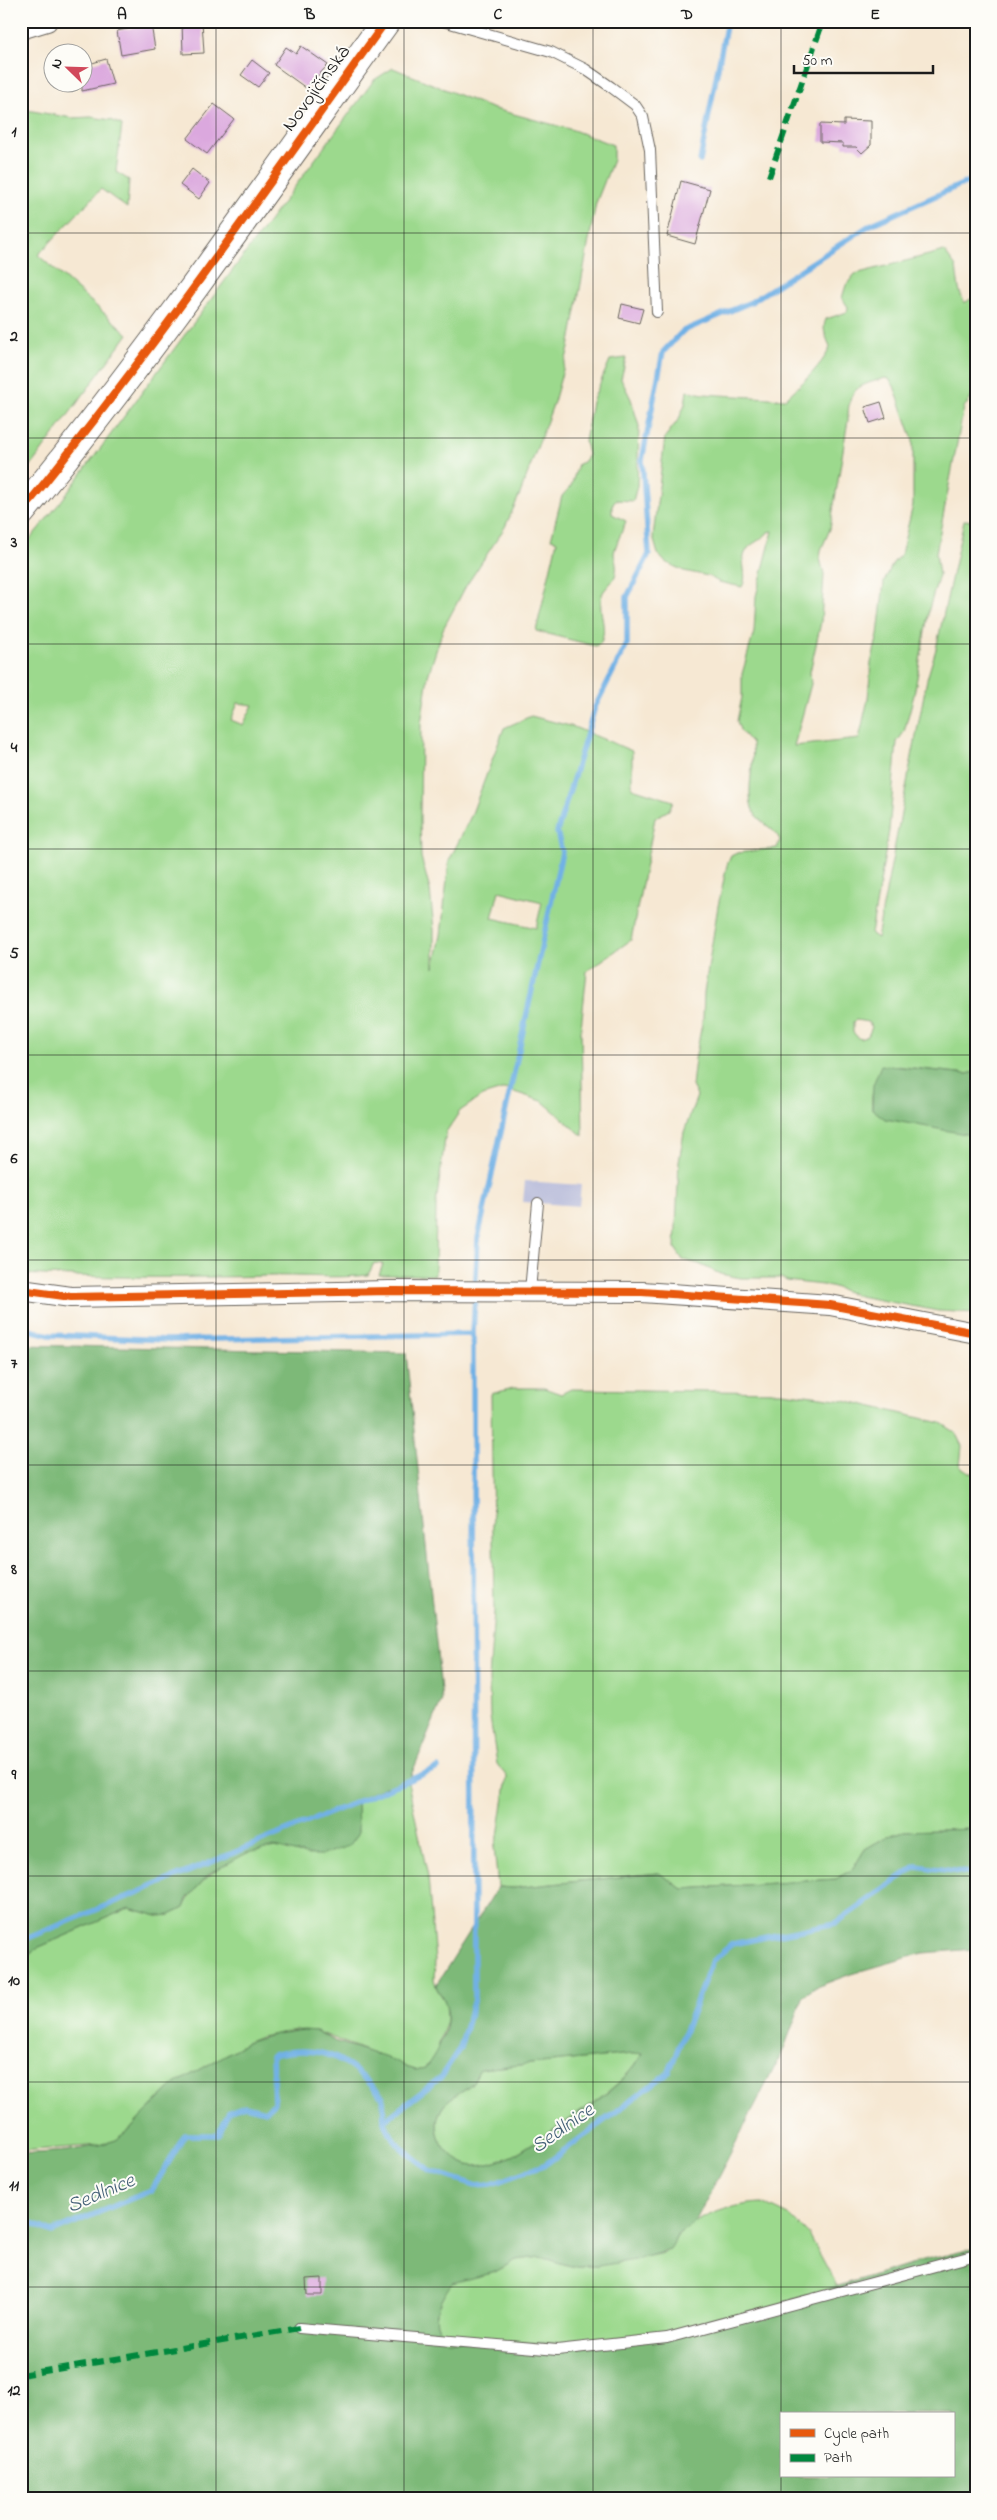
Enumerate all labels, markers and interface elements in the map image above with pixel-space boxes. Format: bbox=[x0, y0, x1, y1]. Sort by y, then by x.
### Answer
text: A bbox=[117, 3, 127, 27]
text: B bbox=[304, 3, 316, 27]
text: C bbox=[494, 3, 503, 27]
text: D bbox=[680, 3, 693, 27]
text: E bbox=[870, 3, 880, 27]
street label: Novojičínská bbox=[276, 40, 358, 138]
north arrow bbox=[42, 42, 92, 92]
scale bar bbox=[794, 42, 933, 74]
text: 50 m bbox=[802, 50, 833, 72]
text: N bbox=[46, 55, 69, 72]
text: 1 bbox=[11, 120, 17, 144]
text: 2 bbox=[9, 325, 18, 349]
text: 3 bbox=[10, 531, 18, 555]
text: 4 bbox=[10, 736, 18, 760]
text: 5 bbox=[9, 942, 19, 966]
text: 6 bbox=[9, 1147, 18, 1171]
text: 7 bbox=[11, 1352, 18, 1376]
text: 8 bbox=[10, 1558, 17, 1582]
text: 9 bbox=[11, 1763, 17, 1787]
text: 10 bbox=[8, 1969, 20, 1993]
water label: Sedlnice bbox=[525, 2095, 602, 2162]
water label: Sedlnice bbox=[62, 2166, 141, 2222]
text: 11 bbox=[9, 2174, 20, 2198]
text: 12 bbox=[7, 2379, 21, 2403]
legend bbox=[780, 2412, 954, 2478]
text: Cycle path bbox=[824, 2423, 889, 2446]
text: Path bbox=[824, 2447, 852, 2469]

